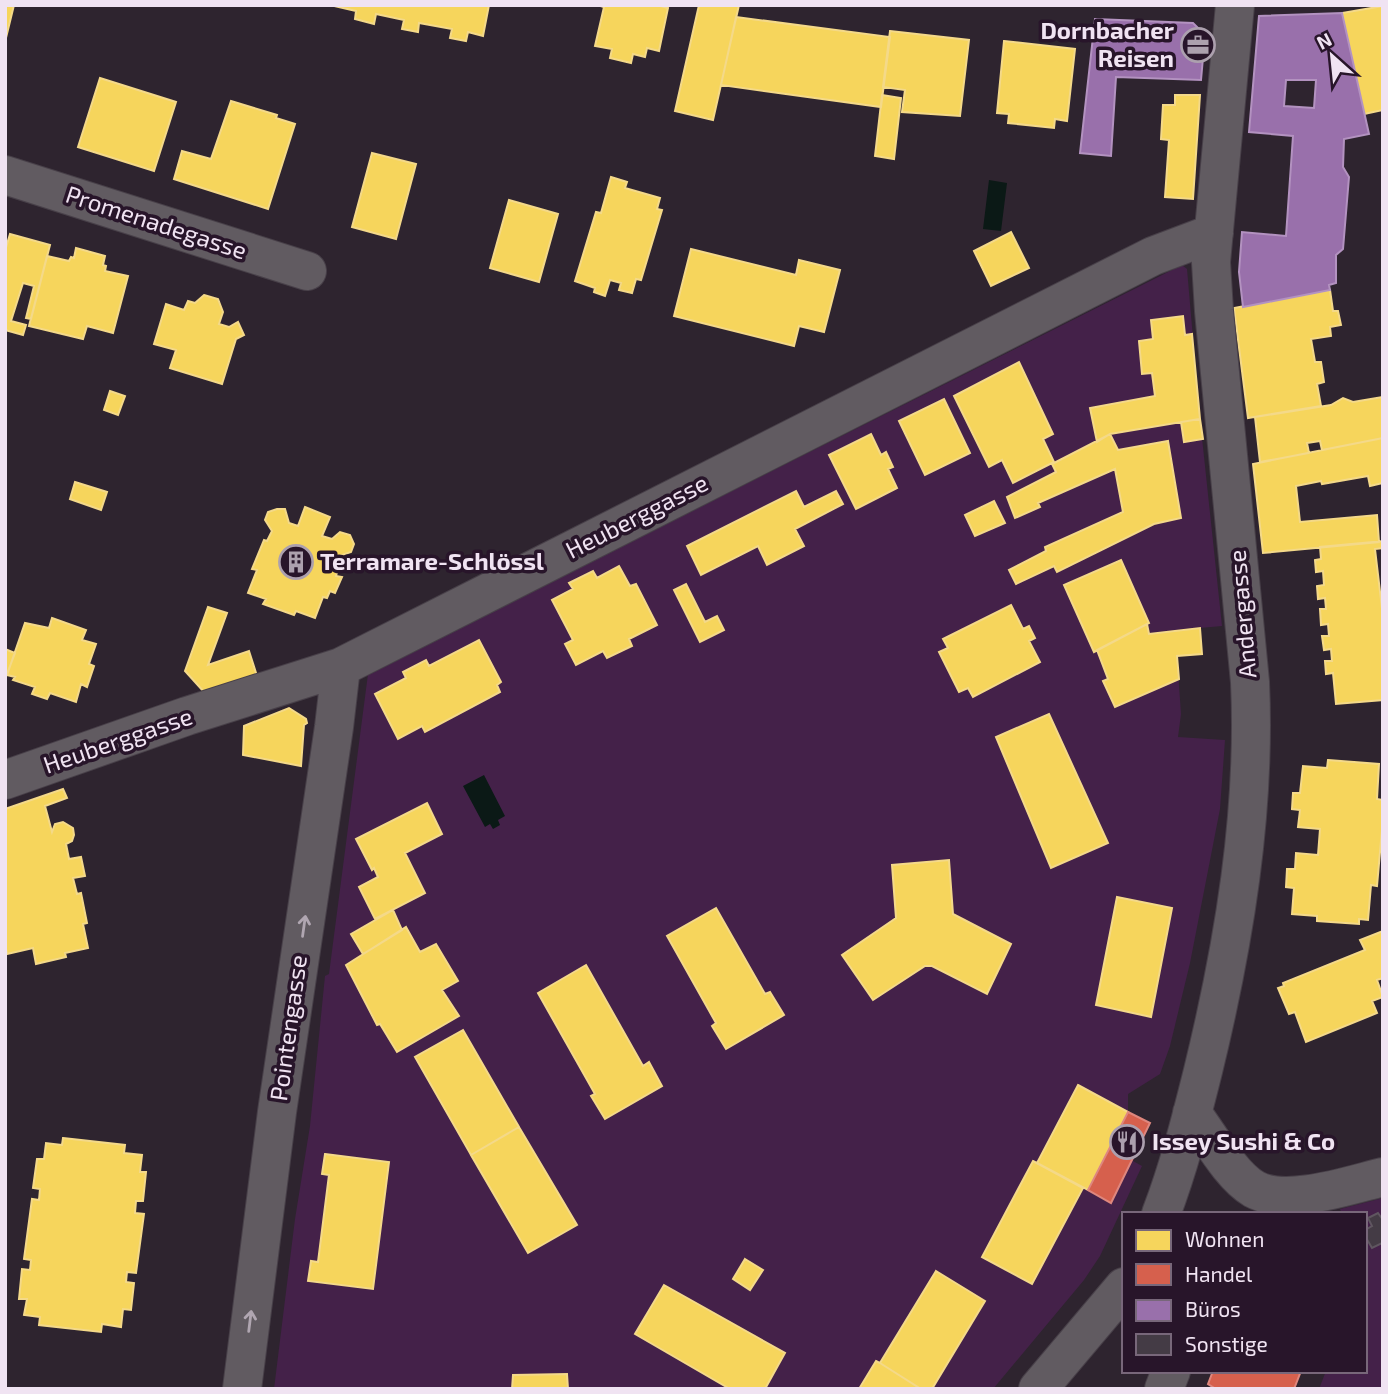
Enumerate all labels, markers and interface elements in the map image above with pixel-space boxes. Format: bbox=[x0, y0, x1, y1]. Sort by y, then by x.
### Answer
place label: Dornbacher Reisen bbox=[1040, 15, 1175, 72]
north arrow bbox=[1297, 21, 1367, 91]
office icon: Dornbacher Reisen bbox=[1179, 26, 1217, 64]
text: N bbox=[1313, 27, 1335, 54]
street label: Promenadegasse bbox=[62, 179, 251, 264]
street label: Heuberggasse bbox=[560, 467, 712, 564]
building icon: Terramare-Schlössl bbox=[277, 543, 315, 581]
place label: Terramare-Schlössl bbox=[320, 546, 544, 575]
street label: Andergasse bbox=[1221, 549, 1262, 680]
street label: Heuberggasse bbox=[39, 701, 196, 779]
one-way arrow bbox=[298, 915, 311, 938]
street label: Pointengasse bbox=[263, 953, 312, 1103]
restaurant icon: Issey Sushi & Co bbox=[1108, 1123, 1146, 1161]
place label: Issey Sushi & Co bbox=[1152, 1126, 1335, 1155]
legend bbox=[1122, 1212, 1367, 1373]
text: Wohnen bbox=[1185, 1226, 1264, 1251]
text: Handel bbox=[1185, 1261, 1253, 1286]
text: Büros bbox=[1185, 1296, 1241, 1321]
one-way arrow bbox=[244, 1310, 257, 1333]
text: Sonstige bbox=[1185, 1331, 1268, 1356]

